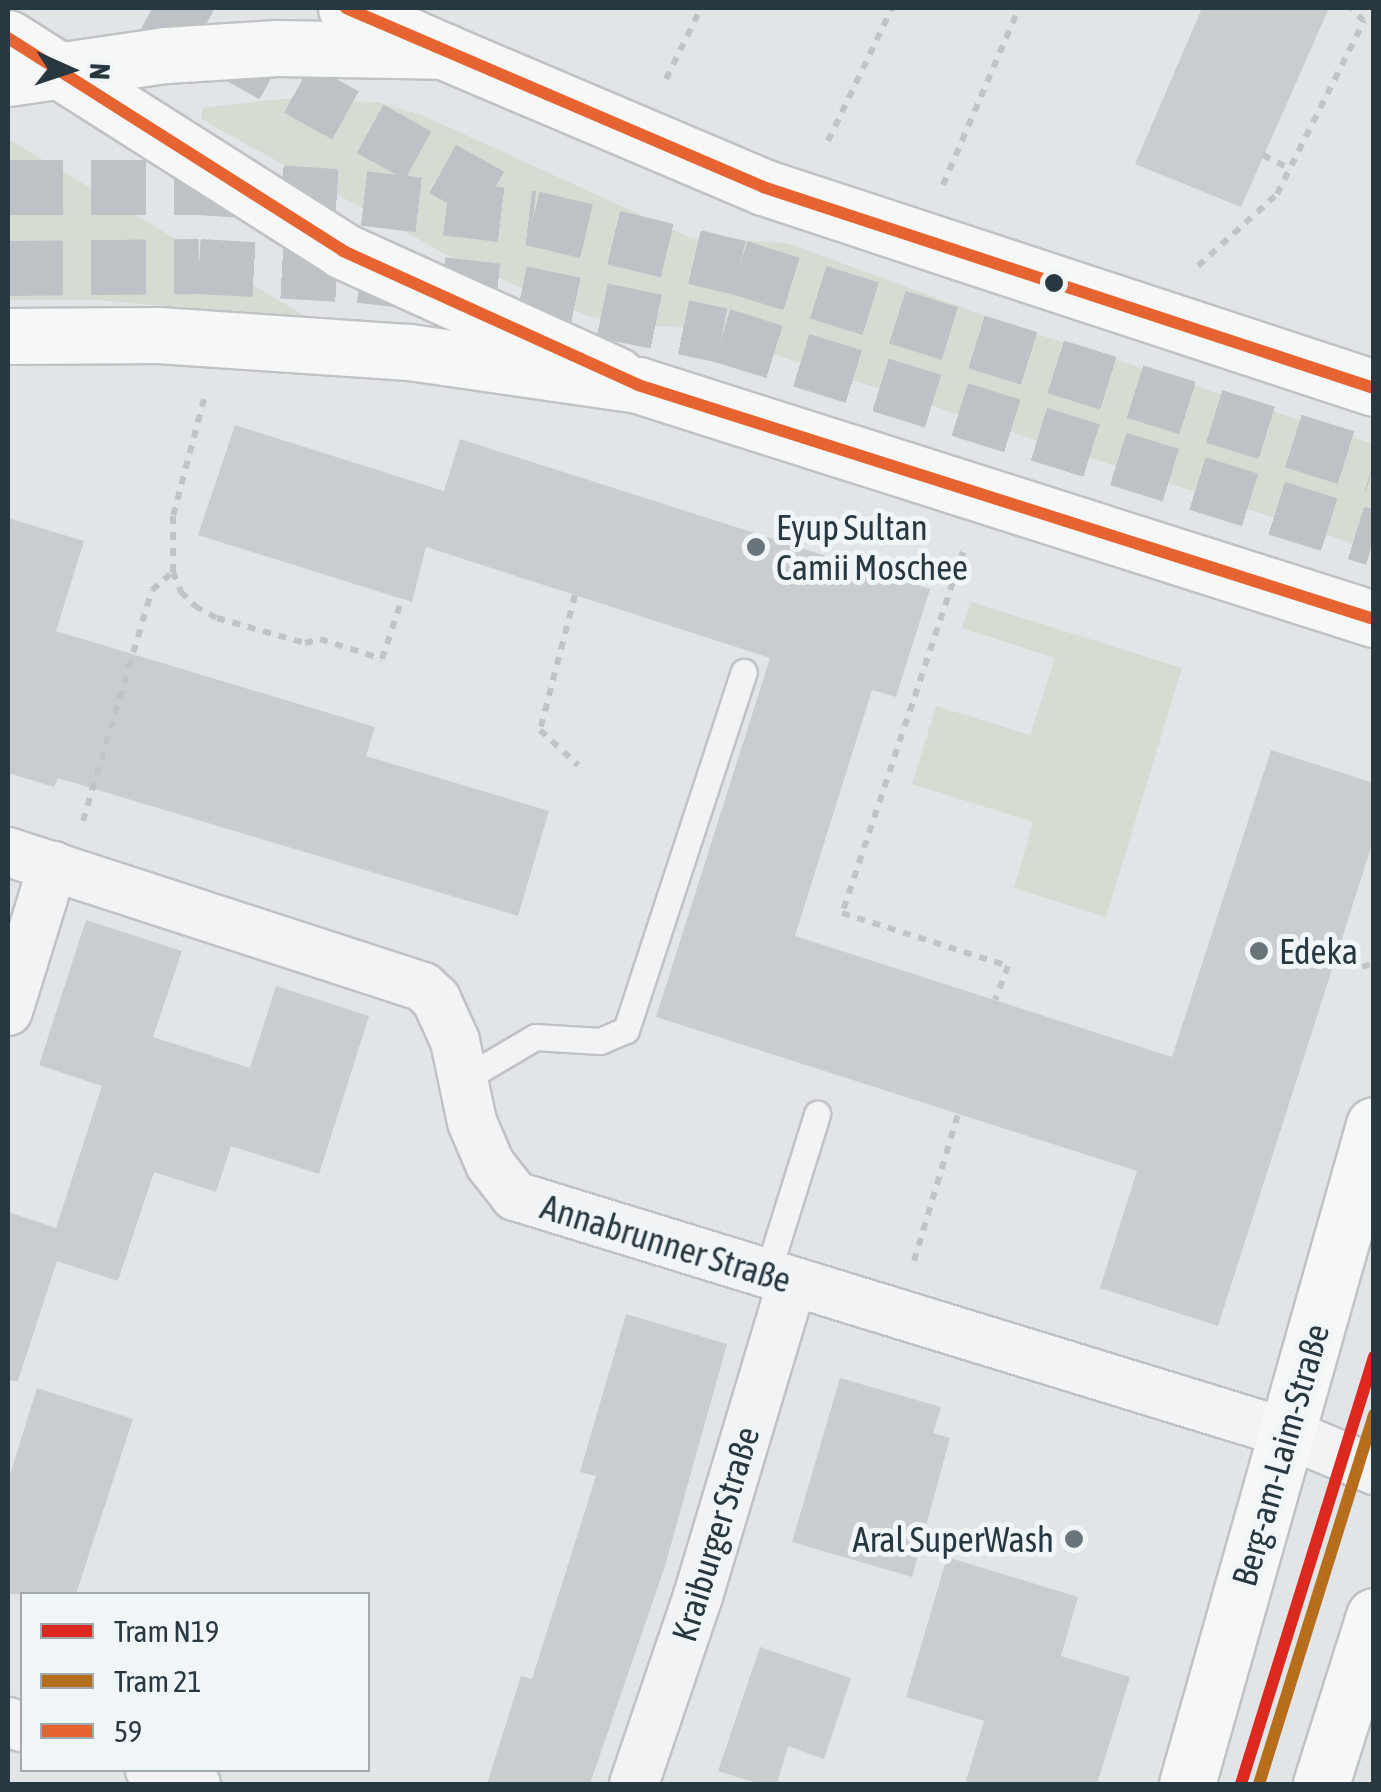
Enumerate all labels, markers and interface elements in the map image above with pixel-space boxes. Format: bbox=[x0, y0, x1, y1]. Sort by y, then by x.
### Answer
north arrow bbox=[20, 20, 120, 120]
text: N bbox=[84, 62, 116, 81]
unlabelled marker bbox=[1044, 273, 1064, 293]
place label: Eyup Sultan Camii Moschee bbox=[776, 506, 968, 588]
marker: Eyup Sultan Camii Moschee bbox=[745, 536, 767, 558]
place label: Edeka bbox=[1279, 930, 1358, 972]
marker: Edeka bbox=[1248, 940, 1270, 962]
street label: Annabrunner Straße bbox=[536, 1185, 796, 1301]
street label: Berg-am-Laim-Straße bbox=[1223, 1319, 1337, 1591]
street label: Kraiburger Straße bbox=[662, 1422, 768, 1646]
place label: Aral SuperWash bbox=[853, 1518, 1054, 1560]
marker: Aral SuperWash bbox=[1063, 1528, 1085, 1550]
legend bbox=[20, 1592, 370, 1772]
text: Tram N19 bbox=[114, 1614, 219, 1648]
text: Tram 21 bbox=[114, 1664, 201, 1698]
text: 59 bbox=[114, 1714, 142, 1748]

